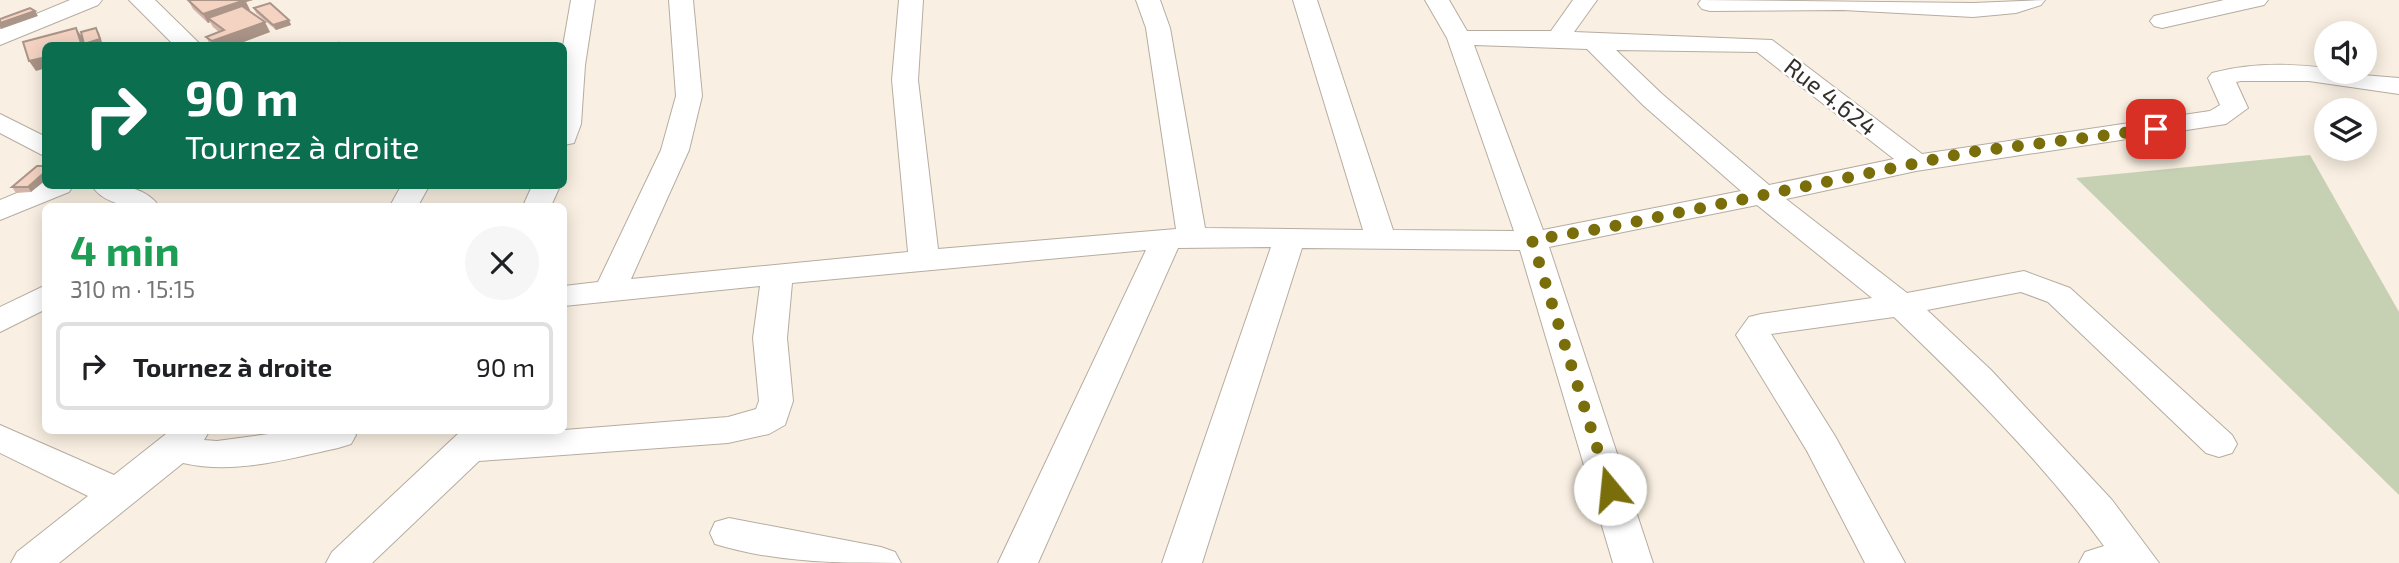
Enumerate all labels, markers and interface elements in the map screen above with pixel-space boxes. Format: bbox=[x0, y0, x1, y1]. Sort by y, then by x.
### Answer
map controls bbox=[2314, 21, 2377, 161]
button: sound bbox=[2314, 21, 2377, 84]
street label: Rue 4.624 bbox=[1779, 51, 1883, 141]
text: 90 m bbox=[185, 67, 299, 126]
icon: right bbox=[70, 70, 161, 161]
button: layers bbox=[2314, 98, 2377, 161]
pin bbox=[2126, 99, 2186, 159]
icon: arrive bbox=[2137, 110, 2175, 148]
text: Tournez à droite bbox=[185, 127, 419, 165]
text: 4 min bbox=[70, 224, 180, 274]
button: close bbox=[465, 226, 539, 300]
text: 310 m · 15:15 bbox=[70, 275, 195, 303]
icon: right bbox=[74, 347, 112, 385]
text: Tournez à droite bbox=[133, 351, 332, 382]
text: 90 m bbox=[476, 351, 535, 382]
position arrow bbox=[1573, 452, 1647, 526]

